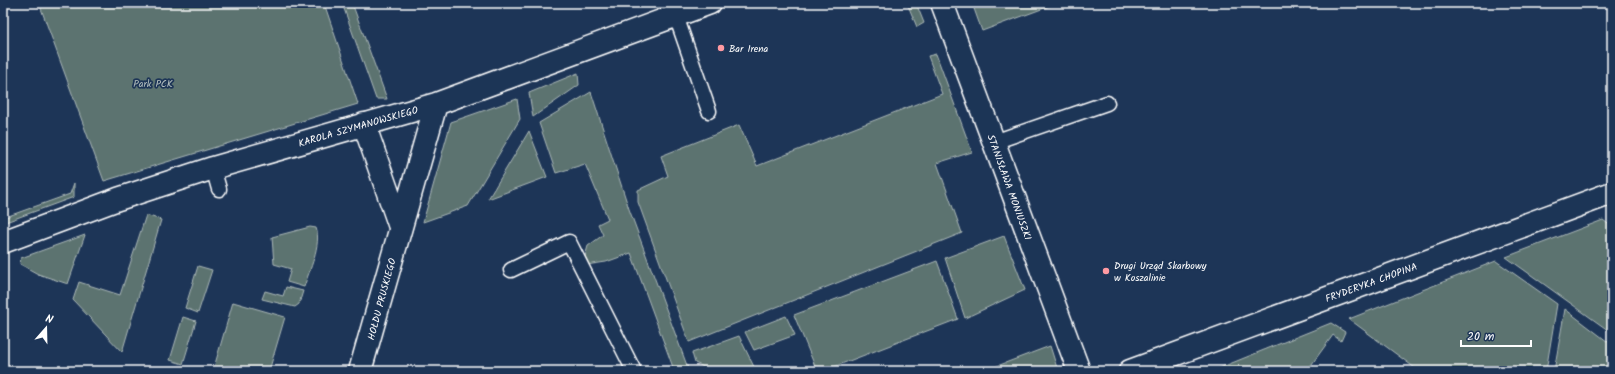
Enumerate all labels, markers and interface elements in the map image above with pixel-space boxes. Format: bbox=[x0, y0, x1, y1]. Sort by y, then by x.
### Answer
place label: Bar Irena bbox=[729, 41, 769, 57]
marker: Bar Irena bbox=[716, 43, 726, 53]
park label: Park PCK bbox=[133, 76, 173, 92]
street label: KAROLA SZYMANOWSKIEGO bbox=[297, 102, 420, 152]
street label: STANISŁAWA MONIUSZKI bbox=[982, 132, 1036, 242]
street label: HOŁDU PRUSKIEGO bbox=[363, 257, 401, 342]
place label: Drugi Urząd Skarbowy w Koszalinie bbox=[1114, 258, 1207, 286]
street label: FRYDERYKA CHOPINA bbox=[1323, 259, 1420, 307]
marker: Drugi Urząd Skarbowy w Koszalinie bbox=[1101, 266, 1111, 276]
north arrow bbox=[26, 308, 66, 348]
text: N bbox=[43, 310, 55, 329]
scale bar bbox=[1461, 322, 1531, 348]
text: 20 m bbox=[1467, 327, 1495, 346]

